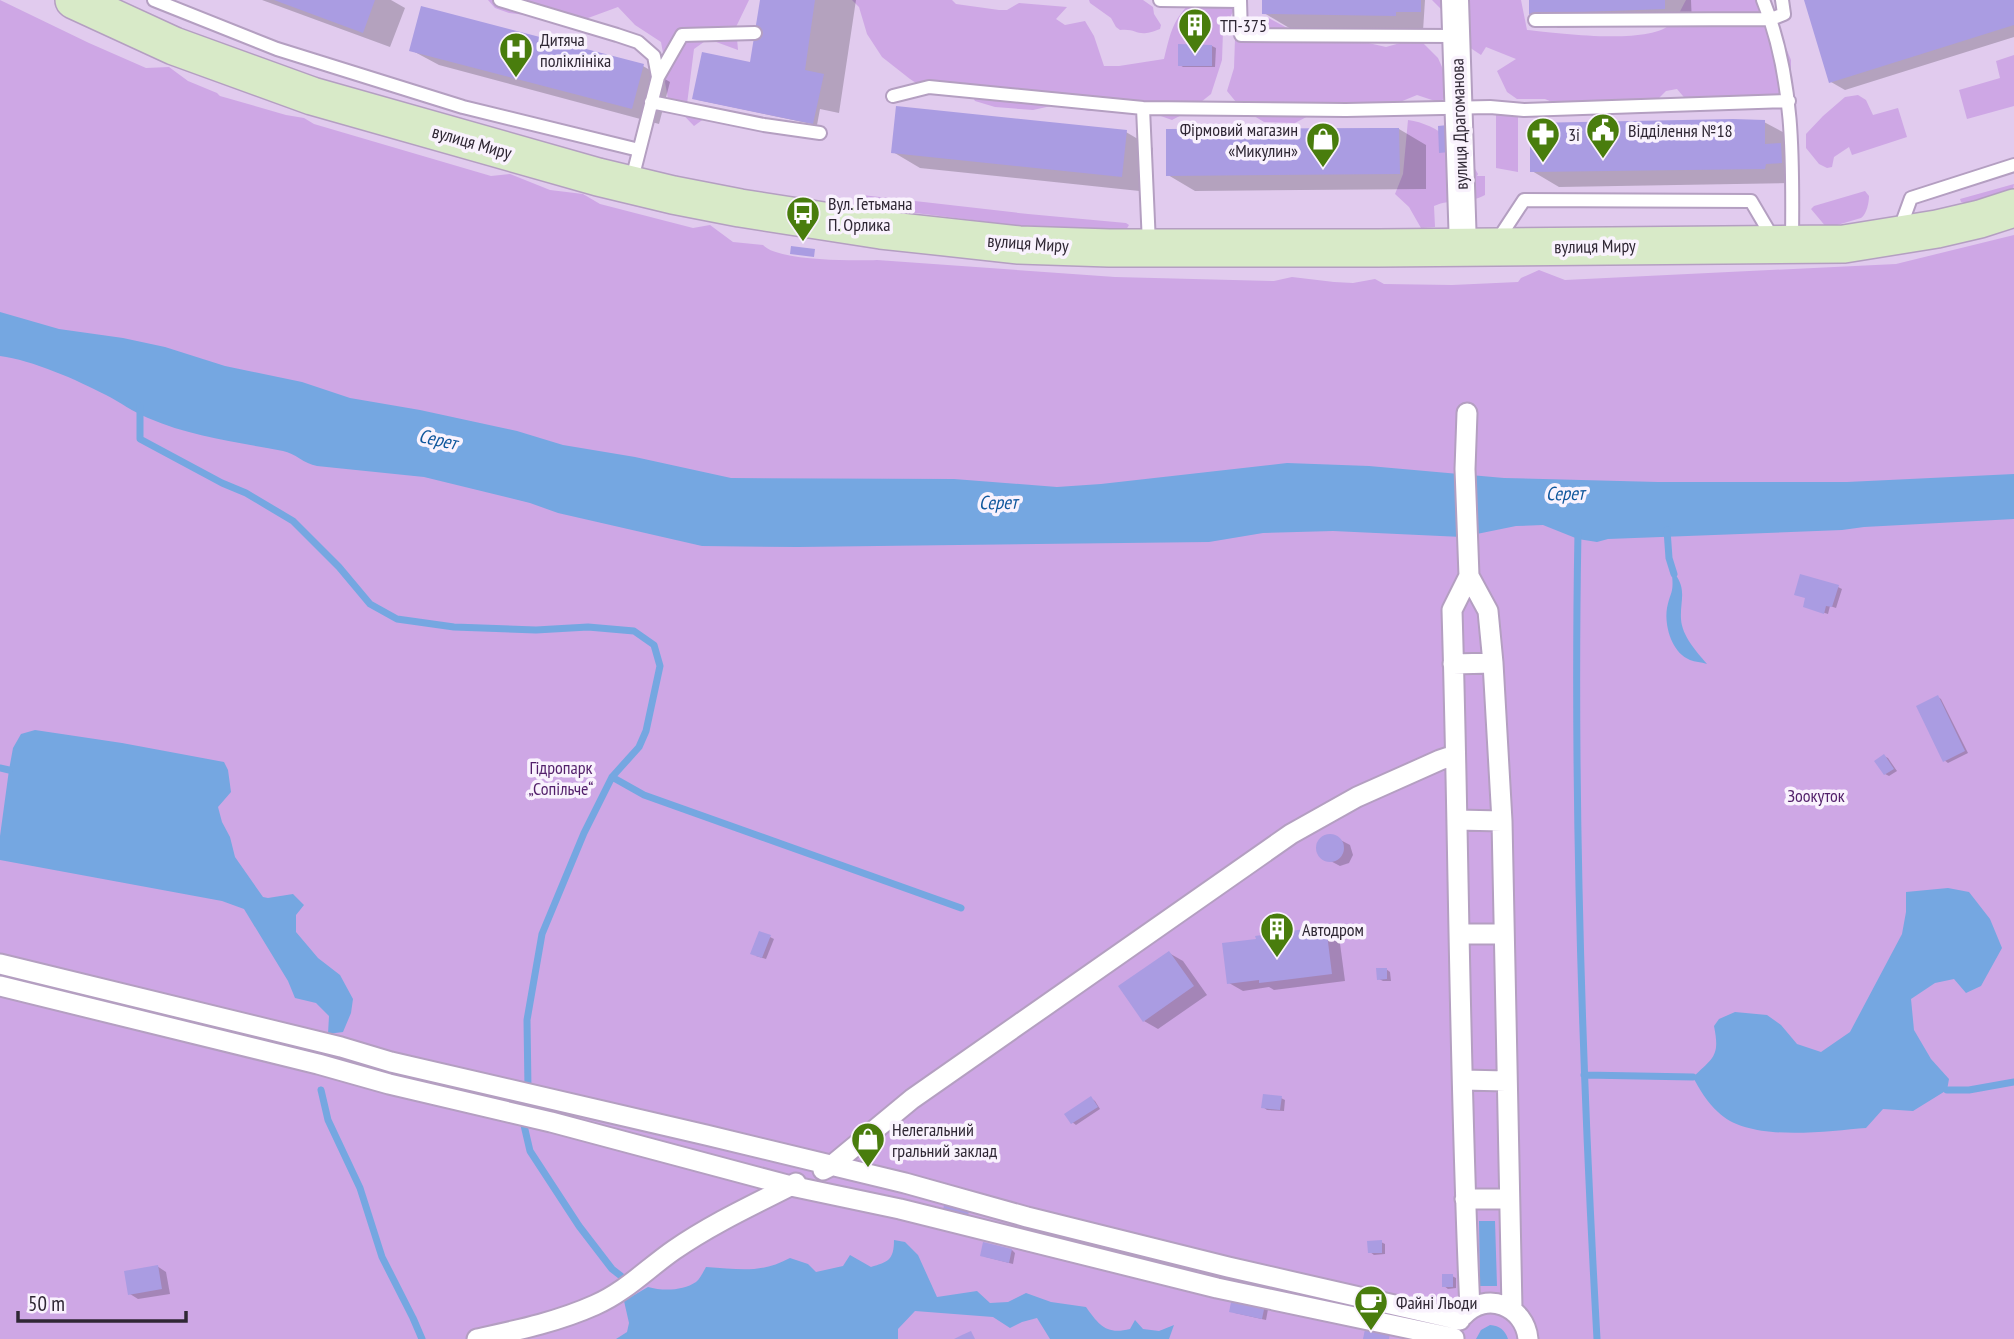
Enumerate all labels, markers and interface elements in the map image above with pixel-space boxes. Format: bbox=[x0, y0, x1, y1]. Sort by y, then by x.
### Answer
building icon: ТП-375 bbox=[1176, 6, 1214, 55]
place label: ТП-375 bbox=[1220, 14, 1267, 37]
place label: Дитяча поліклініка bbox=[540, 28, 611, 72]
hospital icon: Дитяча поліклініка bbox=[497, 30, 535, 79]
street label: вулиця Драгоманова bbox=[1445, 58, 1473, 190]
public building icon: Відділення №18 bbox=[1584, 111, 1622, 160]
pharmacy icon: 3і bbox=[1524, 115, 1562, 164]
place label: Фірмовий магазин «Микулин» bbox=[1180, 118, 1298, 162]
place label: Відділення №18 bbox=[1628, 119, 1733, 142]
street label: вулиця Миру bbox=[430, 120, 515, 164]
shop icon: Фірмовий магазин «Микулин» bbox=[1304, 120, 1342, 169]
place label: 3і bbox=[1568, 123, 1580, 146]
place label: Вул. Гетьмана П. Орлика bbox=[828, 192, 913, 236]
bus stop icon: Вул. Гетьмана П. Орлика bbox=[784, 194, 822, 243]
street label: вулиця Миру bbox=[987, 229, 1070, 257]
street label: вулиця Миру bbox=[1554, 234, 1636, 258]
water label: Серет bbox=[417, 423, 462, 455]
water label: Серет bbox=[1546, 481, 1587, 505]
water label: Серет bbox=[979, 490, 1020, 514]
park label: Гідропарк „Сопільче“ bbox=[529, 756, 594, 800]
park label: Зоокуток bbox=[1787, 784, 1845, 807]
building icon: Автодром bbox=[1258, 910, 1296, 959]
place label: Автодром bbox=[1302, 918, 1364, 941]
place label: Нелегальний гральний заклад bbox=[892, 1118, 997, 1162]
shop icon: Нелегальний гральний заклад bbox=[849, 1120, 887, 1169]
scale bar bbox=[18, 1280, 186, 1324]
cafe icon: Файні Льоди bbox=[1352, 1283, 1390, 1332]
text: 50 m bbox=[28, 1290, 65, 1317]
place label: Файні Льоди bbox=[1396, 1291, 1477, 1314]

